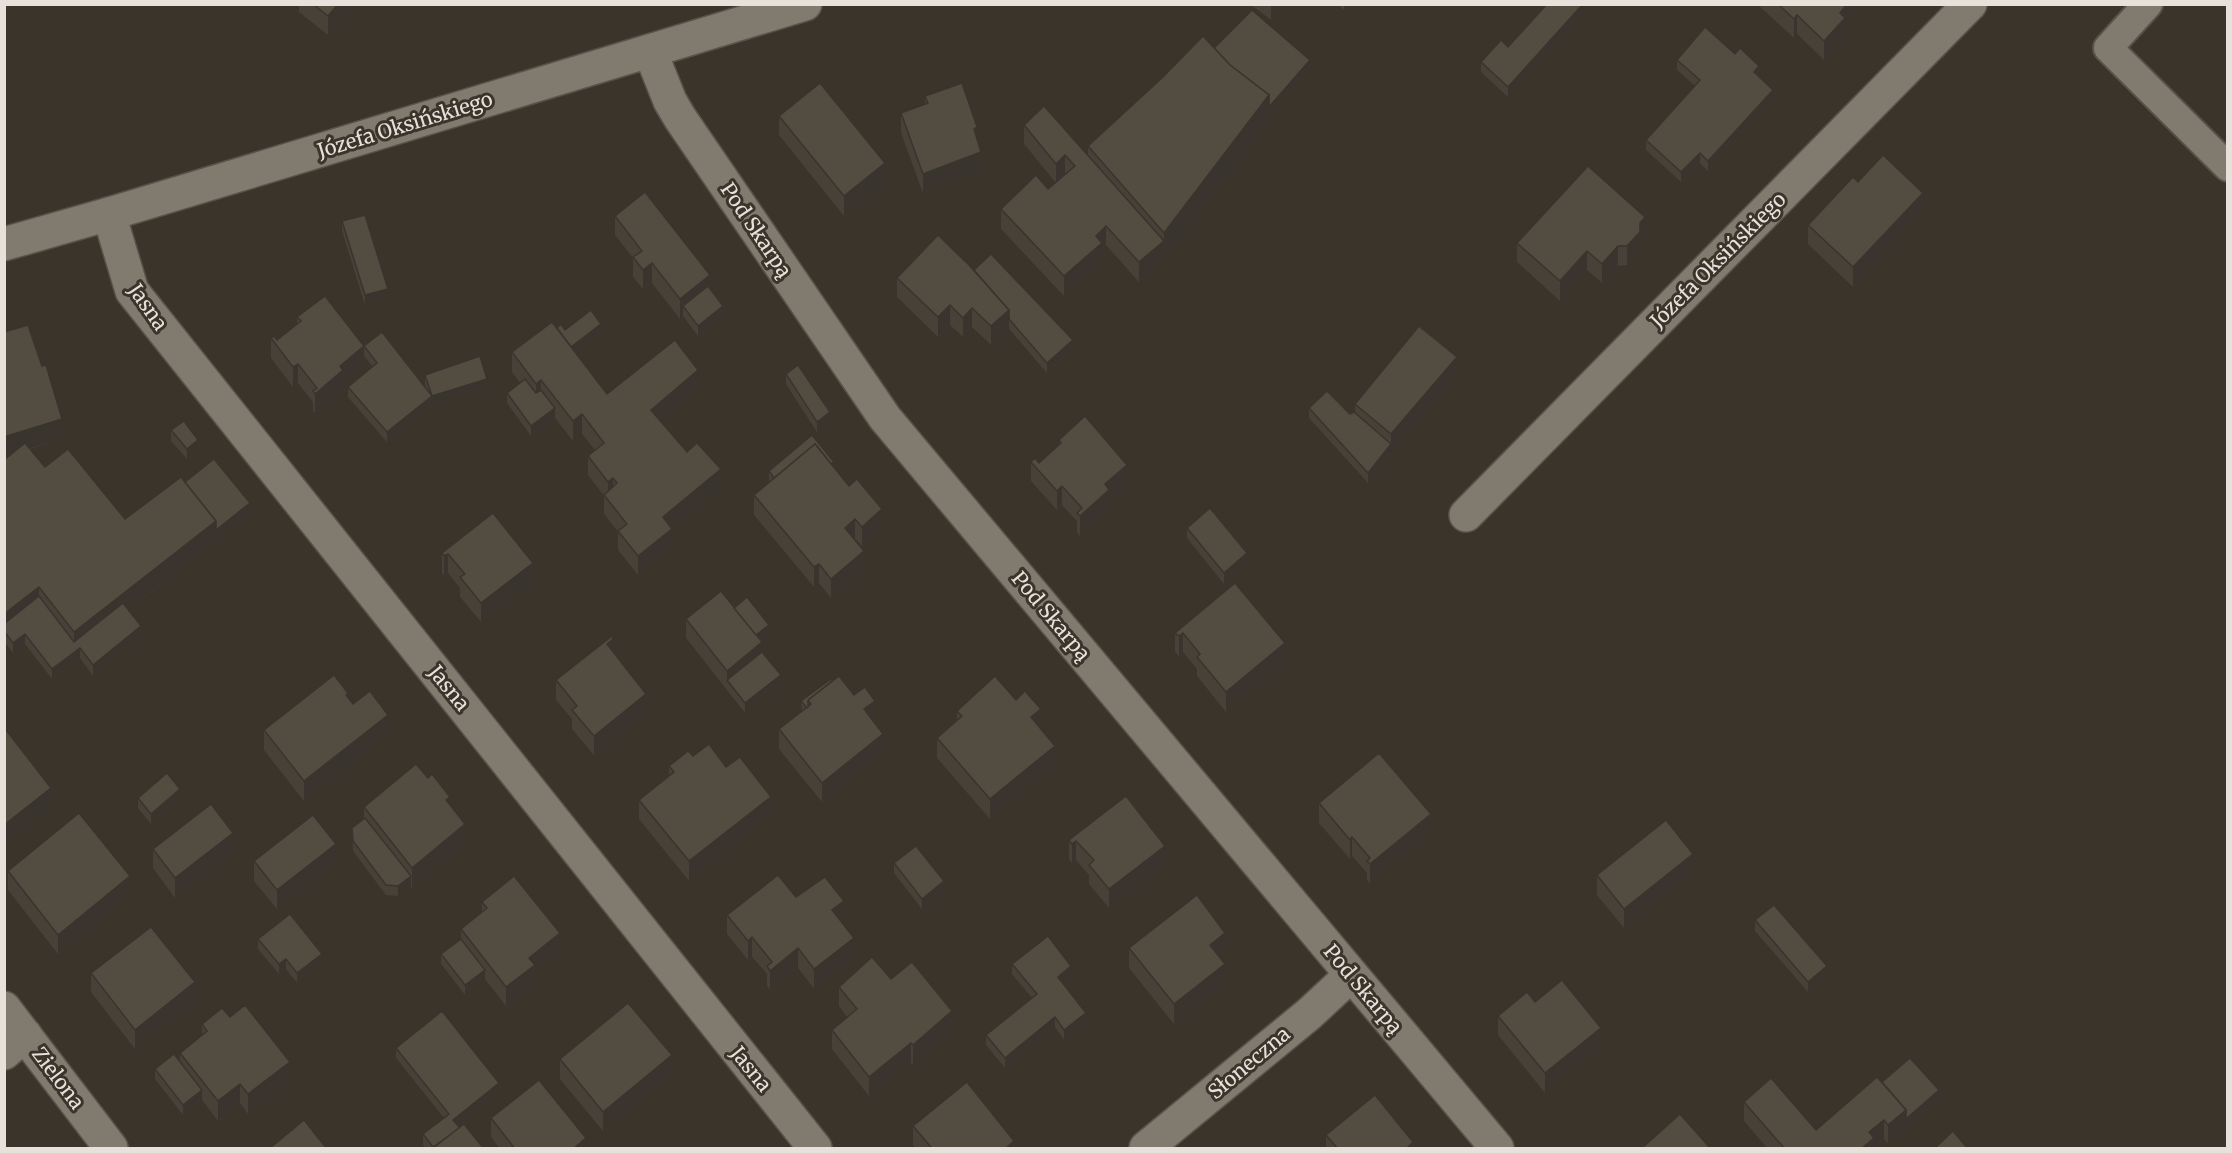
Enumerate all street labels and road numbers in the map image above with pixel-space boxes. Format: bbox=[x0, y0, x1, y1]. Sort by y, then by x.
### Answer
street label: Józefa Oksińskiego bbox=[313, 86, 496, 163]
street label: Pod Skarpą bbox=[716, 178, 797, 282]
street label: Józefa Oksińskiego bbox=[1644, 186, 1791, 333]
street label: Jasna bbox=[123, 278, 174, 335]
street label: Pod Skarpą bbox=[1007, 566, 1096, 666]
street label: Jasna bbox=[423, 659, 475, 716]
street label: Pod Skarpą bbox=[1319, 939, 1408, 1039]
street label: Słoneczna bbox=[1203, 1021, 1295, 1104]
street label: Jasna bbox=[725, 1040, 777, 1097]
street label: Zielona bbox=[27, 1042, 90, 1114]

